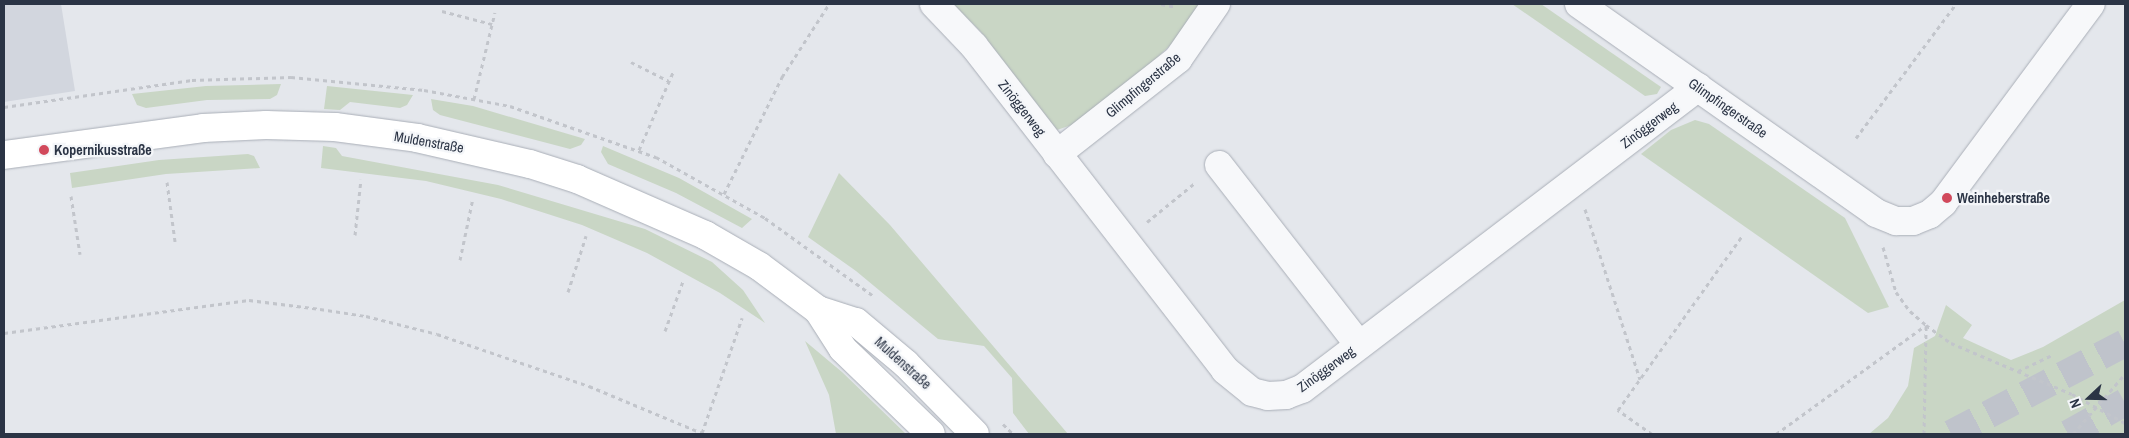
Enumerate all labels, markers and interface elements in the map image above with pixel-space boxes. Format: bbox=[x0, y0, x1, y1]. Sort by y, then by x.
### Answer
street label: Glimpfingerstraße bbox=[1102, 49, 1184, 121]
street label: Glimpfingerstraße bbox=[1685, 75, 1771, 141]
street label: Zinöggerweg bbox=[995, 76, 1049, 140]
street label: Zinöggerweg bbox=[1617, 98, 1681, 152]
street label: Muldenstraße bbox=[393, 128, 465, 156]
place label: Kopernikusstraße bbox=[54, 142, 152, 158]
marker: Kopernikusstraße bbox=[38, 144, 50, 156]
place label: Weinheberstraße bbox=[1957, 190, 2050, 206]
marker: Weinheberstraße bbox=[1941, 192, 1953, 204]
street label: Muldenstraße bbox=[871, 333, 935, 393]
street label: Zinöggerweg bbox=[1294, 343, 1358, 395]
north arrow bbox=[2064, 373, 2114, 423]
text: N bbox=[2065, 396, 2085, 410]

